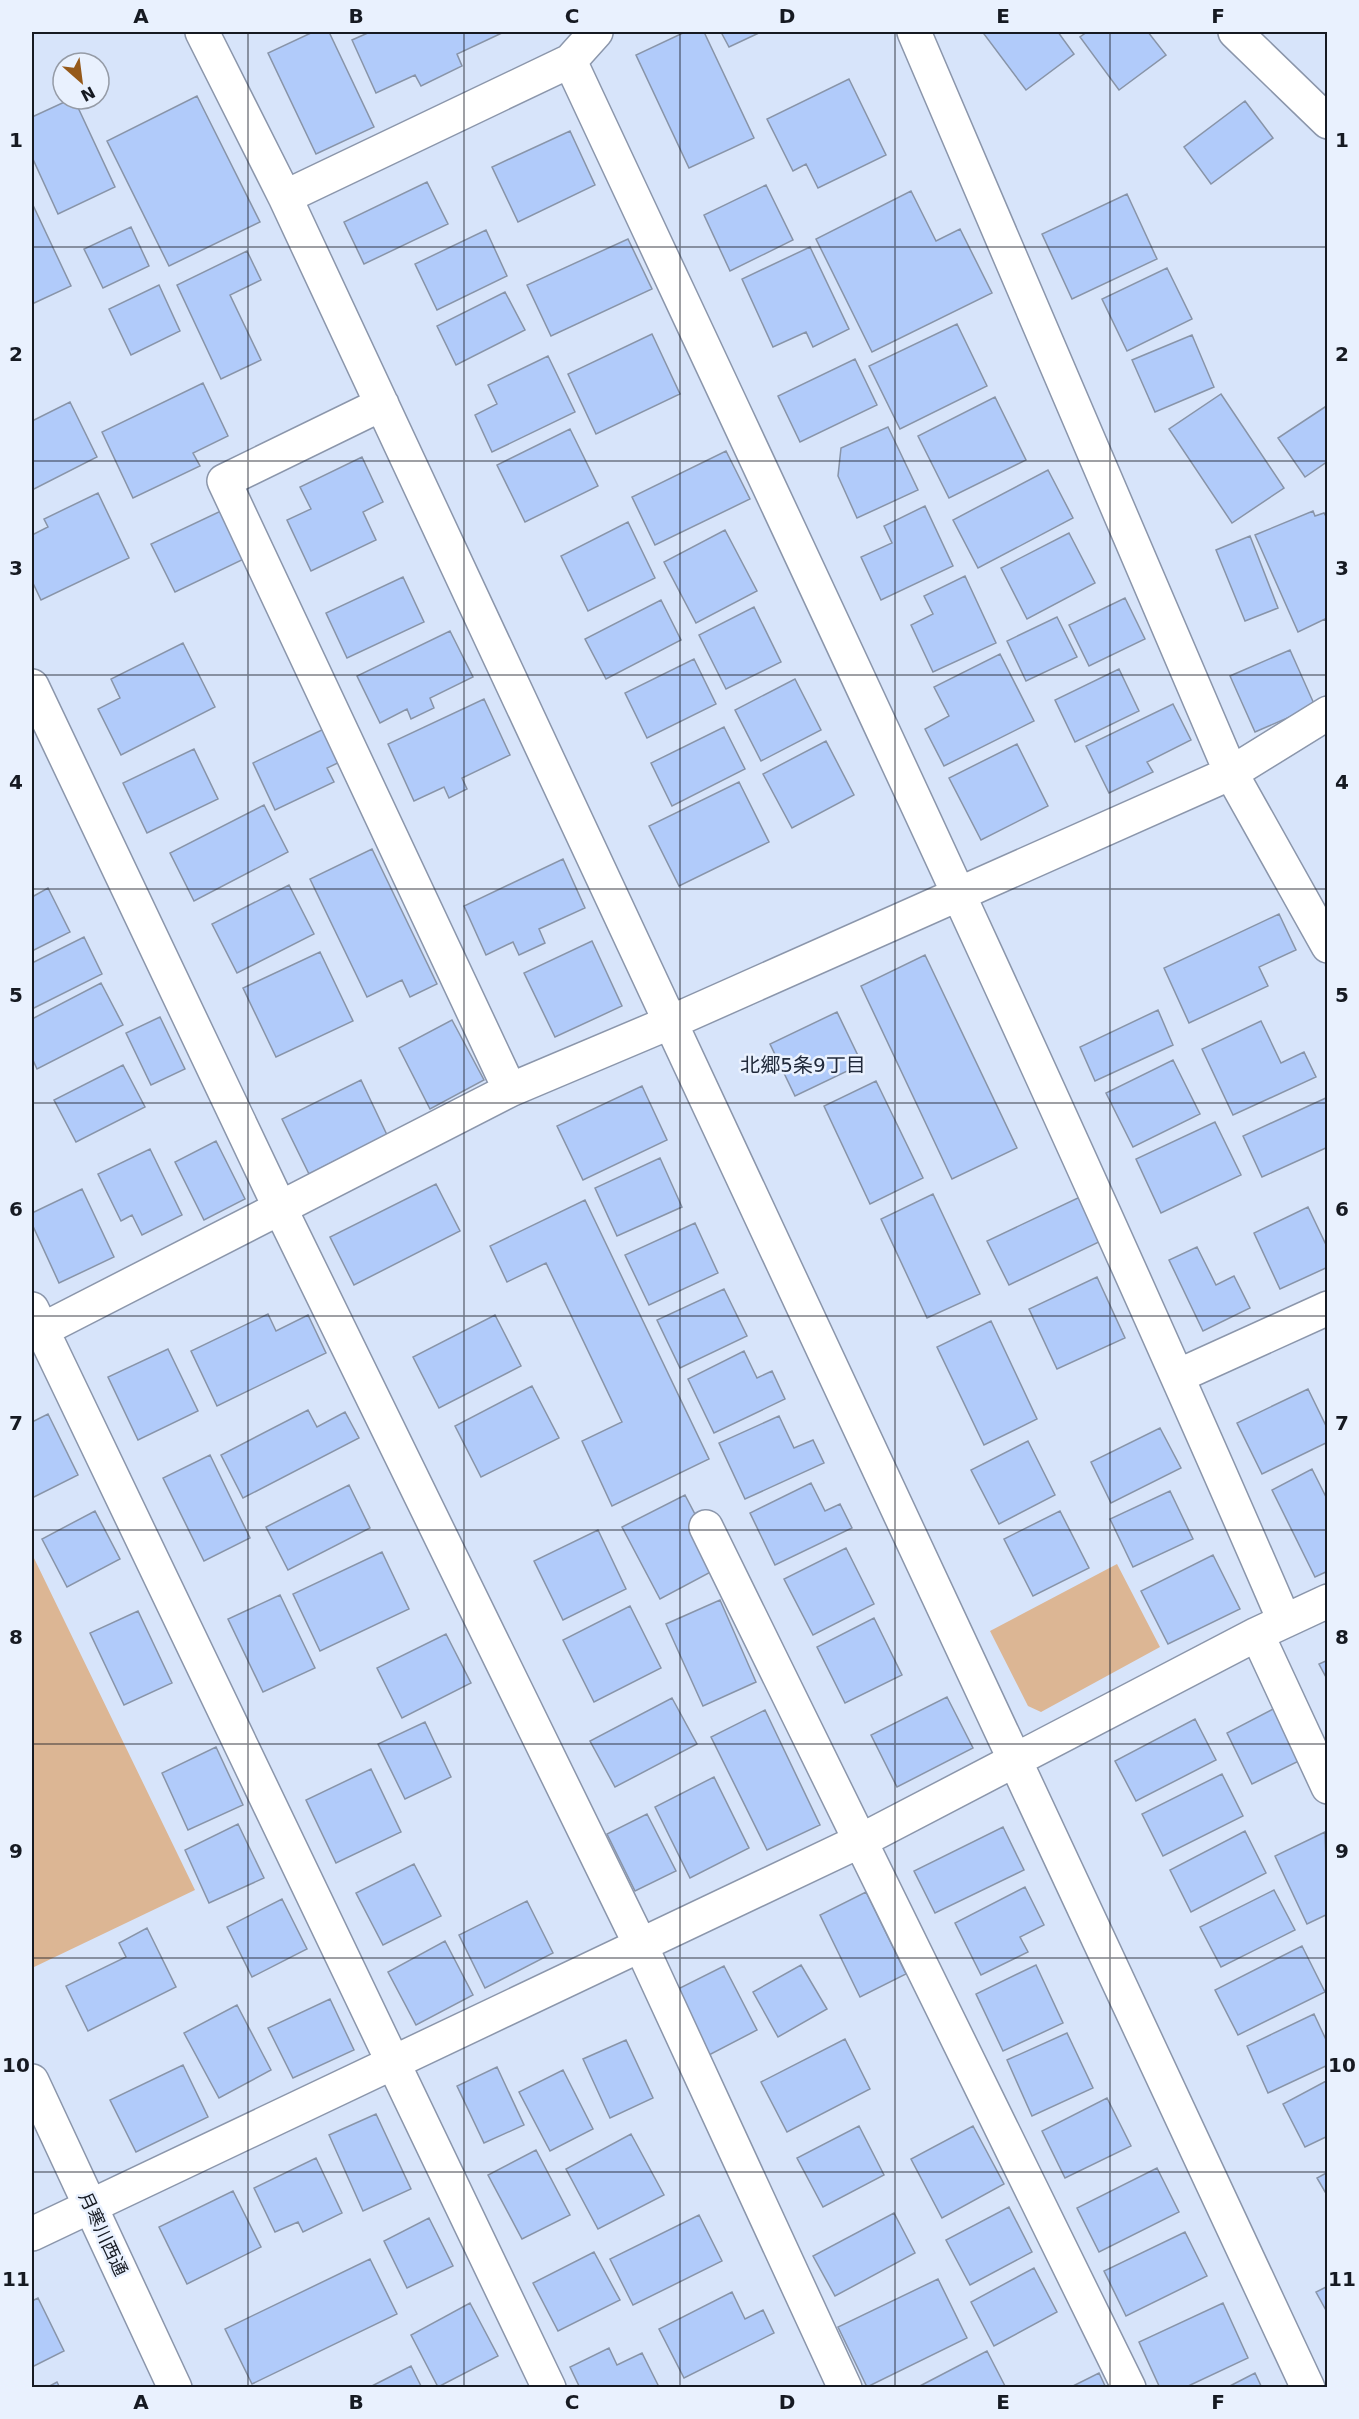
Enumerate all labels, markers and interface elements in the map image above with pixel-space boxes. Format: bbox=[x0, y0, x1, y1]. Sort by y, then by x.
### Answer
text: A bbox=[133, 4, 149, 28]
text: B bbox=[348, 4, 364, 28]
text: C bbox=[565, 4, 579, 28]
text: D bbox=[779, 4, 795, 28]
text: E bbox=[996, 4, 1010, 28]
text: F bbox=[1211, 4, 1225, 28]
north arrow bbox=[51, 51, 111, 111]
text: N bbox=[77, 82, 98, 105]
text: 1 bbox=[9, 128, 23, 152]
text: 1 bbox=[1335, 128, 1349, 152]
text: 2 bbox=[9, 342, 23, 366]
text: 2 bbox=[1335, 342, 1349, 366]
text: 3 bbox=[9, 556, 23, 580]
text: 3 bbox=[1335, 556, 1349, 580]
text: 4 bbox=[9, 770, 23, 794]
text: 4 bbox=[1335, 770, 1349, 794]
text: 5 bbox=[9, 983, 23, 1007]
text: 5 bbox=[1335, 983, 1349, 1007]
district label: 北郷5条9丁目 bbox=[740, 1053, 866, 1077]
text: 6 bbox=[9, 1197, 23, 1221]
text: 6 bbox=[1335, 1197, 1349, 1221]
text: 7 bbox=[9, 1411, 23, 1435]
text: 7 bbox=[1335, 1411, 1349, 1435]
text: 8 bbox=[9, 1625, 23, 1649]
text: 8 bbox=[1335, 1625, 1349, 1649]
text: 9 bbox=[9, 1839, 23, 1863]
text: 9 bbox=[1335, 1839, 1349, 1863]
text: 10 bbox=[2, 2053, 30, 2077]
text: 10 bbox=[1328, 2053, 1356, 2077]
street label: 月寒川西通 bbox=[75, 2189, 132, 2279]
text: 11 bbox=[2, 2267, 30, 2291]
text: 11 bbox=[1328, 2267, 1356, 2291]
text: A bbox=[133, 2390, 149, 2414]
text: B bbox=[348, 2390, 364, 2414]
text: C bbox=[565, 2390, 579, 2414]
text: D bbox=[779, 2390, 795, 2414]
text: E bbox=[996, 2390, 1010, 2414]
text: F bbox=[1211, 2390, 1225, 2414]

